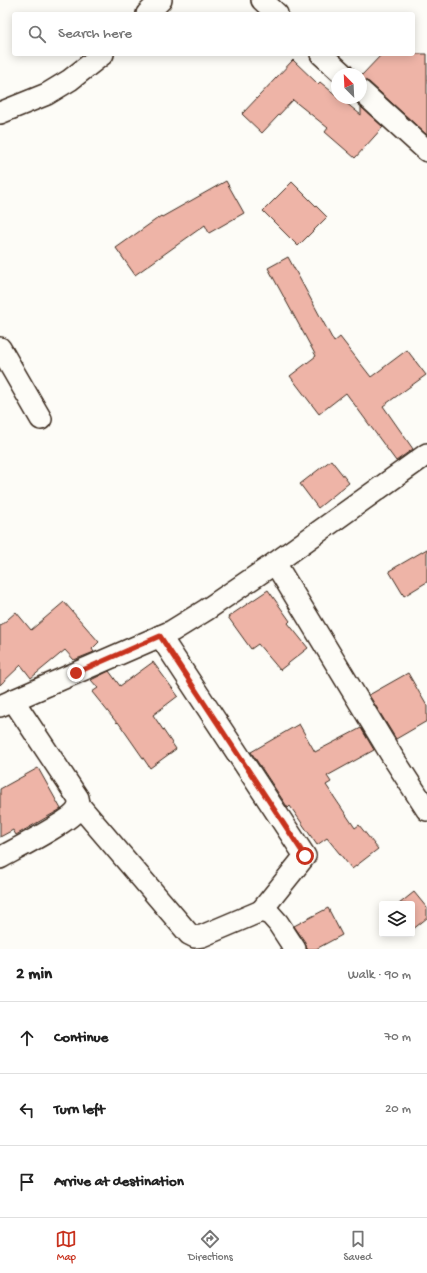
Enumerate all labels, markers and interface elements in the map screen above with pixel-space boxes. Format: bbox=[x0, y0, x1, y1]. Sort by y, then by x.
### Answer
search box bbox=[12, 12, 415, 56]
icon: search bbox=[26, 23, 48, 45]
text: Search here bbox=[58, 25, 132, 43]
north arrow bbox=[331, 68, 367, 104]
route end bbox=[67, 664, 85, 682]
route start bbox=[296, 847, 314, 865]
map controls bbox=[379, 901, 415, 937]
button: layers bbox=[379, 901, 415, 937]
text: 2 min bbox=[16, 965, 52, 985]
text: Walk · 90 m bbox=[348, 968, 411, 983]
icon: ahead bbox=[16, 1027, 38, 1049]
text: Continue bbox=[54, 1029, 108, 1047]
text: 70 m bbox=[385, 1030, 411, 1045]
icon: left bbox=[16, 1099, 38, 1121]
text: Turn left bbox=[54, 1101, 105, 1119]
text: 20 m bbox=[385, 1102, 411, 1117]
icon: arrive bbox=[16, 1171, 38, 1193]
text: Arrive at destination bbox=[54, 1173, 184, 1191]
tab: Map bbox=[55, 1228, 77, 1264]
tab: Directions bbox=[188, 1228, 233, 1264]
tab: Saved bbox=[343, 1228, 372, 1264]

